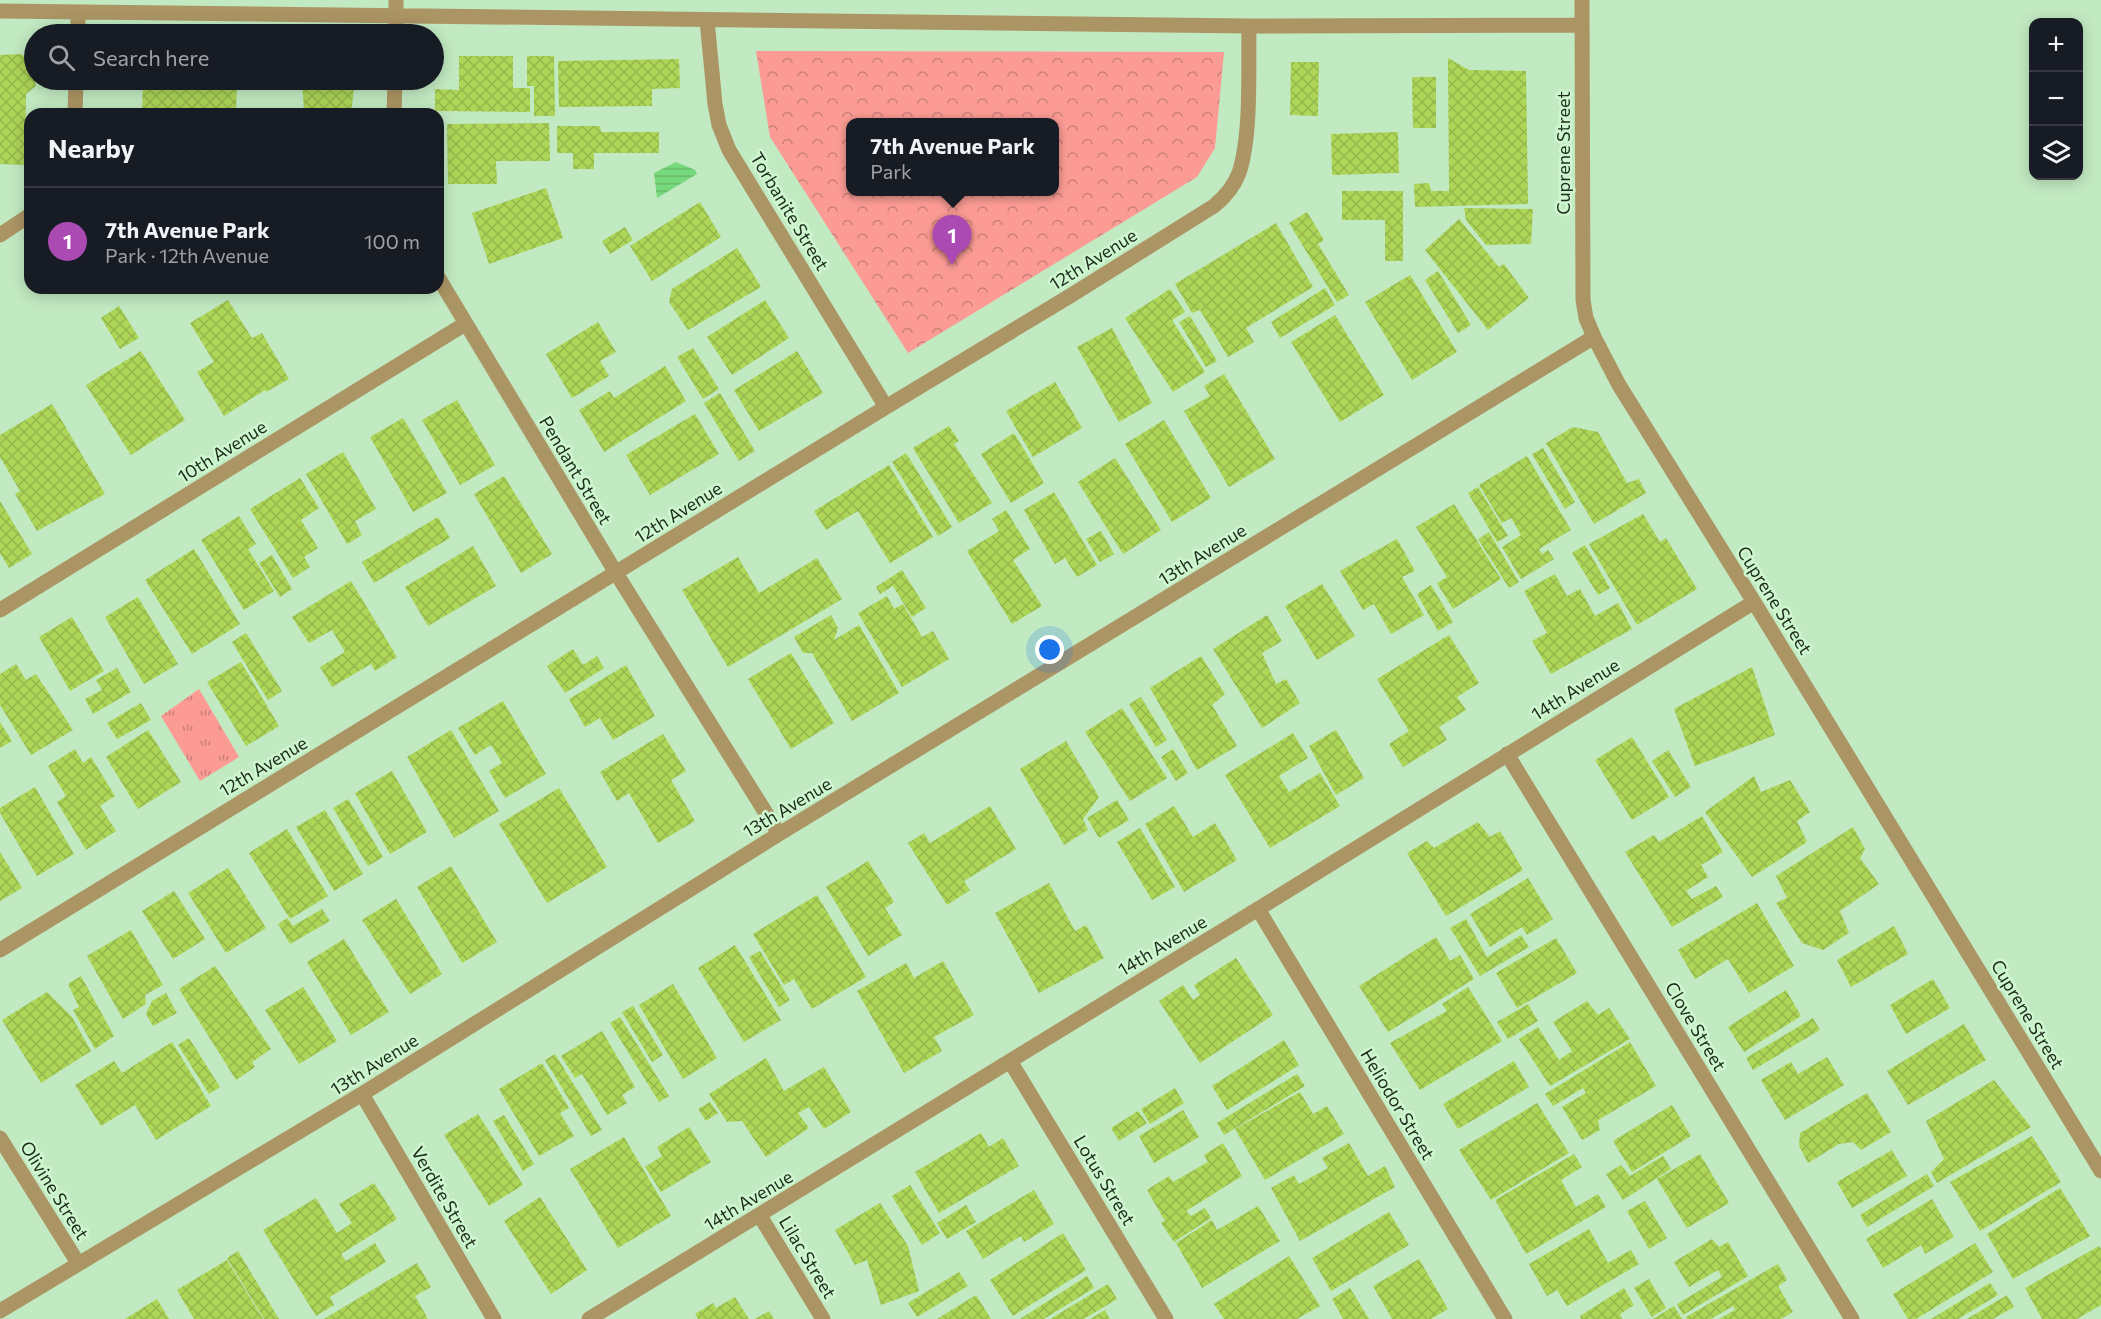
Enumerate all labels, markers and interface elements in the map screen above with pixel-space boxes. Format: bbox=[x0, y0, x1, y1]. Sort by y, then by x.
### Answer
map controls bbox=[2029, 18, 2083, 180]
button: + bbox=[2029, 18, 2083, 72]
search box bbox=[24, 24, 444, 90]
icon: search bbox=[45, 41, 78, 74]
text: Search here bbox=[93, 44, 209, 71]
button: − bbox=[2029, 72, 2083, 126]
street label: Cuprene Street bbox=[1552, 91, 1574, 215]
popup bbox=[846, 118, 1059, 196]
button: layers bbox=[2029, 126, 2083, 180]
text: Nearby bbox=[48, 132, 135, 163]
text: 7th Avenue Park bbox=[870, 132, 1035, 159]
street label: Torbanite Street bbox=[746, 148, 834, 274]
text: Park bbox=[870, 159, 912, 183]
text: 7th Avenue Park bbox=[105, 216, 270, 243]
pin: 1 bbox=[932, 216, 972, 265]
street label: 12th Avenue bbox=[1045, 223, 1141, 295]
text: 1 bbox=[63, 229, 72, 253]
text: 100 m bbox=[364, 229, 420, 253]
text: Park · 12th Avenue bbox=[105, 243, 269, 267]
street label: Pendant Street bbox=[535, 412, 617, 528]
street label: 10th Avenue bbox=[174, 415, 270, 487]
street label: 12th Avenue bbox=[630, 476, 726, 548]
street label: 13th Avenue bbox=[1154, 518, 1250, 590]
street label: Cuprene Street bbox=[1733, 542, 1817, 658]
your location bbox=[1035, 635, 1064, 664]
street label: 14th Avenue bbox=[1527, 653, 1623, 725]
street label: 12th Avenue bbox=[215, 731, 311, 801]
street label: 13th Avenue bbox=[739, 772, 835, 842]
street label: 14th Avenue bbox=[1114, 910, 1210, 980]
street label: Cuprene Street bbox=[1987, 955, 2069, 1073]
street label: Clove Street bbox=[1661, 977, 1731, 1075]
street label: 13th Avenue bbox=[326, 1028, 422, 1100]
street label: Heliodor Street bbox=[1356, 1045, 1440, 1163]
street label: Lotus Street bbox=[1070, 1131, 1140, 1229]
street label: Olivine Street bbox=[16, 1137, 94, 1243]
street label: Verdite Street bbox=[407, 1142, 483, 1252]
street label: 14th Avenue bbox=[700, 1165, 796, 1235]
street label: Lilac Street bbox=[775, 1212, 841, 1302]

